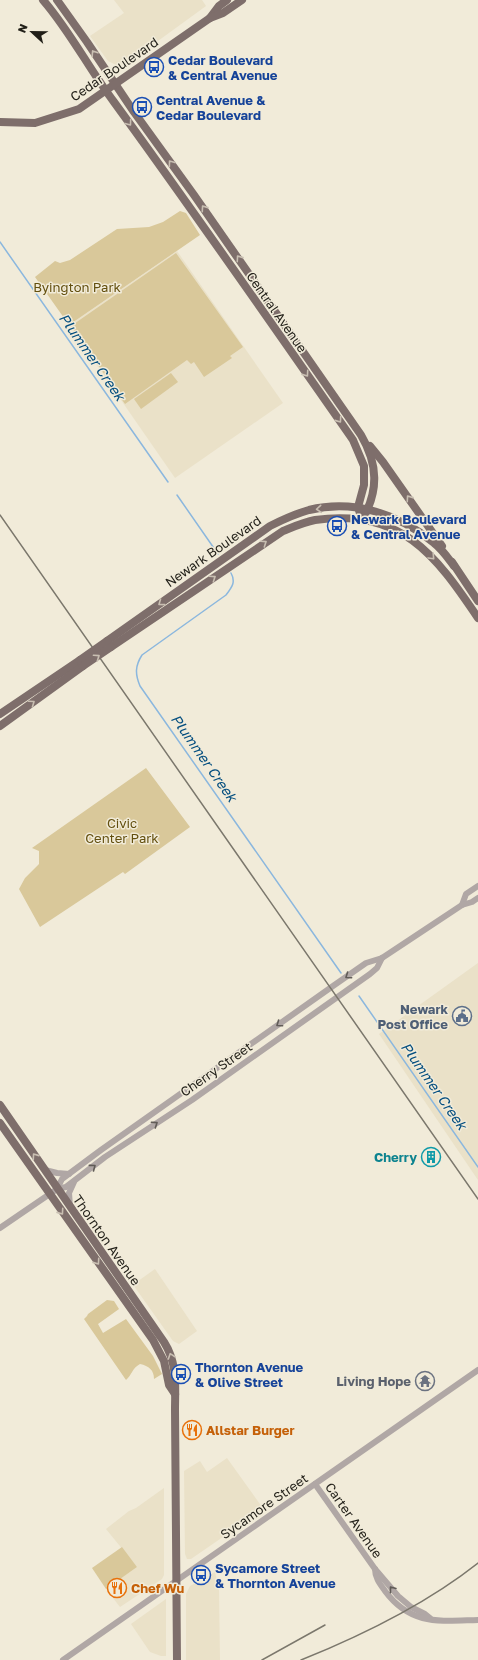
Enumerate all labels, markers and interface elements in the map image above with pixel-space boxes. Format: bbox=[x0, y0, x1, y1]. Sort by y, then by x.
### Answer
north arrow bbox=[12, 12, 52, 52]
text: N bbox=[15, 22, 30, 34]
street label: Cedar Boulevard bbox=[67, 34, 161, 104]
one-way arrow bbox=[92, 50, 99, 57]
place label: Cedar Boulevard & Central Avenue bbox=[168, 52, 278, 83]
bus stop icon: Cedar Boulevard & Central Avenue bbox=[143, 56, 165, 78]
place label: Central Avenue & Cedar Boulevard bbox=[156, 92, 266, 123]
bus stop icon: Central Avenue & Cedar Boulevard bbox=[131, 96, 153, 118]
one-way arrow bbox=[124, 118, 131, 125]
one-way arrow bbox=[169, 161, 176, 168]
one-way arrow bbox=[202, 206, 209, 213]
one-way arrow bbox=[237, 256, 244, 263]
street label: Central Avenue bbox=[243, 268, 311, 356]
park label: Byington Park bbox=[33, 279, 122, 295]
water label: Plummer Creek bbox=[56, 310, 130, 405]
one-way arrow bbox=[301, 369, 308, 376]
one-way arrow bbox=[334, 416, 342, 423]
one-way arrow bbox=[407, 496, 414, 503]
one-way arrow bbox=[316, 504, 322, 513]
place label: Newark Boulevard & Central Avenue bbox=[351, 511, 467, 542]
street label: Newark Boulevard bbox=[162, 512, 264, 590]
bus stop icon: Newark Boulevard & Central Avenue bbox=[326, 515, 348, 537]
one-way arrow bbox=[260, 541, 267, 548]
one-way arrow bbox=[427, 553, 434, 560]
one-way arrow bbox=[209, 575, 216, 583]
one-way arrow bbox=[158, 598, 165, 605]
one-way arrow bbox=[93, 654, 100, 662]
one-way arrow bbox=[27, 701, 34, 708]
water label: Plummer Creek bbox=[168, 711, 242, 806]
park label: Civic Center Park bbox=[85, 815, 159, 846]
one-way arrow bbox=[345, 971, 352, 979]
place label: Newark Post Office bbox=[377, 1001, 448, 1032]
public building icon: Newark Post Office bbox=[451, 1005, 473, 1027]
one-way arrow bbox=[277, 1019, 284, 1026]
street label: Cherry Street bbox=[177, 1038, 255, 1100]
water label: Plummer Creek bbox=[398, 1039, 472, 1134]
one-way arrow bbox=[151, 1121, 158, 1129]
building icon: Cherry bbox=[420, 1146, 442, 1168]
place label: Cherry bbox=[374, 1149, 417, 1165]
one-way arrow bbox=[32, 1153, 40, 1160]
one-way arrow bbox=[89, 1164, 96, 1171]
street label: Thornton Avenue bbox=[70, 1192, 144, 1288]
one-way arrow bbox=[56, 1208, 64, 1215]
one-way arrow bbox=[92, 1258, 100, 1265]
one-way arrow bbox=[167, 1353, 176, 1360]
place label: Thornton Avenue & Olive Street bbox=[195, 1359, 303, 1390]
bus stop icon: Thornton Avenue & Olive Street bbox=[170, 1363, 192, 1385]
temple icon: Living Hope bbox=[414, 1370, 436, 1392]
place label: Living Hope bbox=[336, 1373, 411, 1389]
restaurant icon: Allstar Burger bbox=[181, 1419, 203, 1441]
place label: Allstar Burger bbox=[206, 1422, 295, 1438]
street label: Sycamore Street bbox=[217, 1470, 311, 1542]
street label: Carter Avenue bbox=[322, 1479, 386, 1561]
place label: Sycamore Street & Thornton Avenue bbox=[215, 1560, 336, 1591]
bus stop icon: Sycamore Street & Thornton Avenue bbox=[190, 1564, 212, 1586]
restaurant icon: Chef Wu bbox=[106, 1577, 128, 1599]
place label: Chef Wu bbox=[131, 1580, 184, 1596]
one-way arrow bbox=[390, 1587, 397, 1594]

